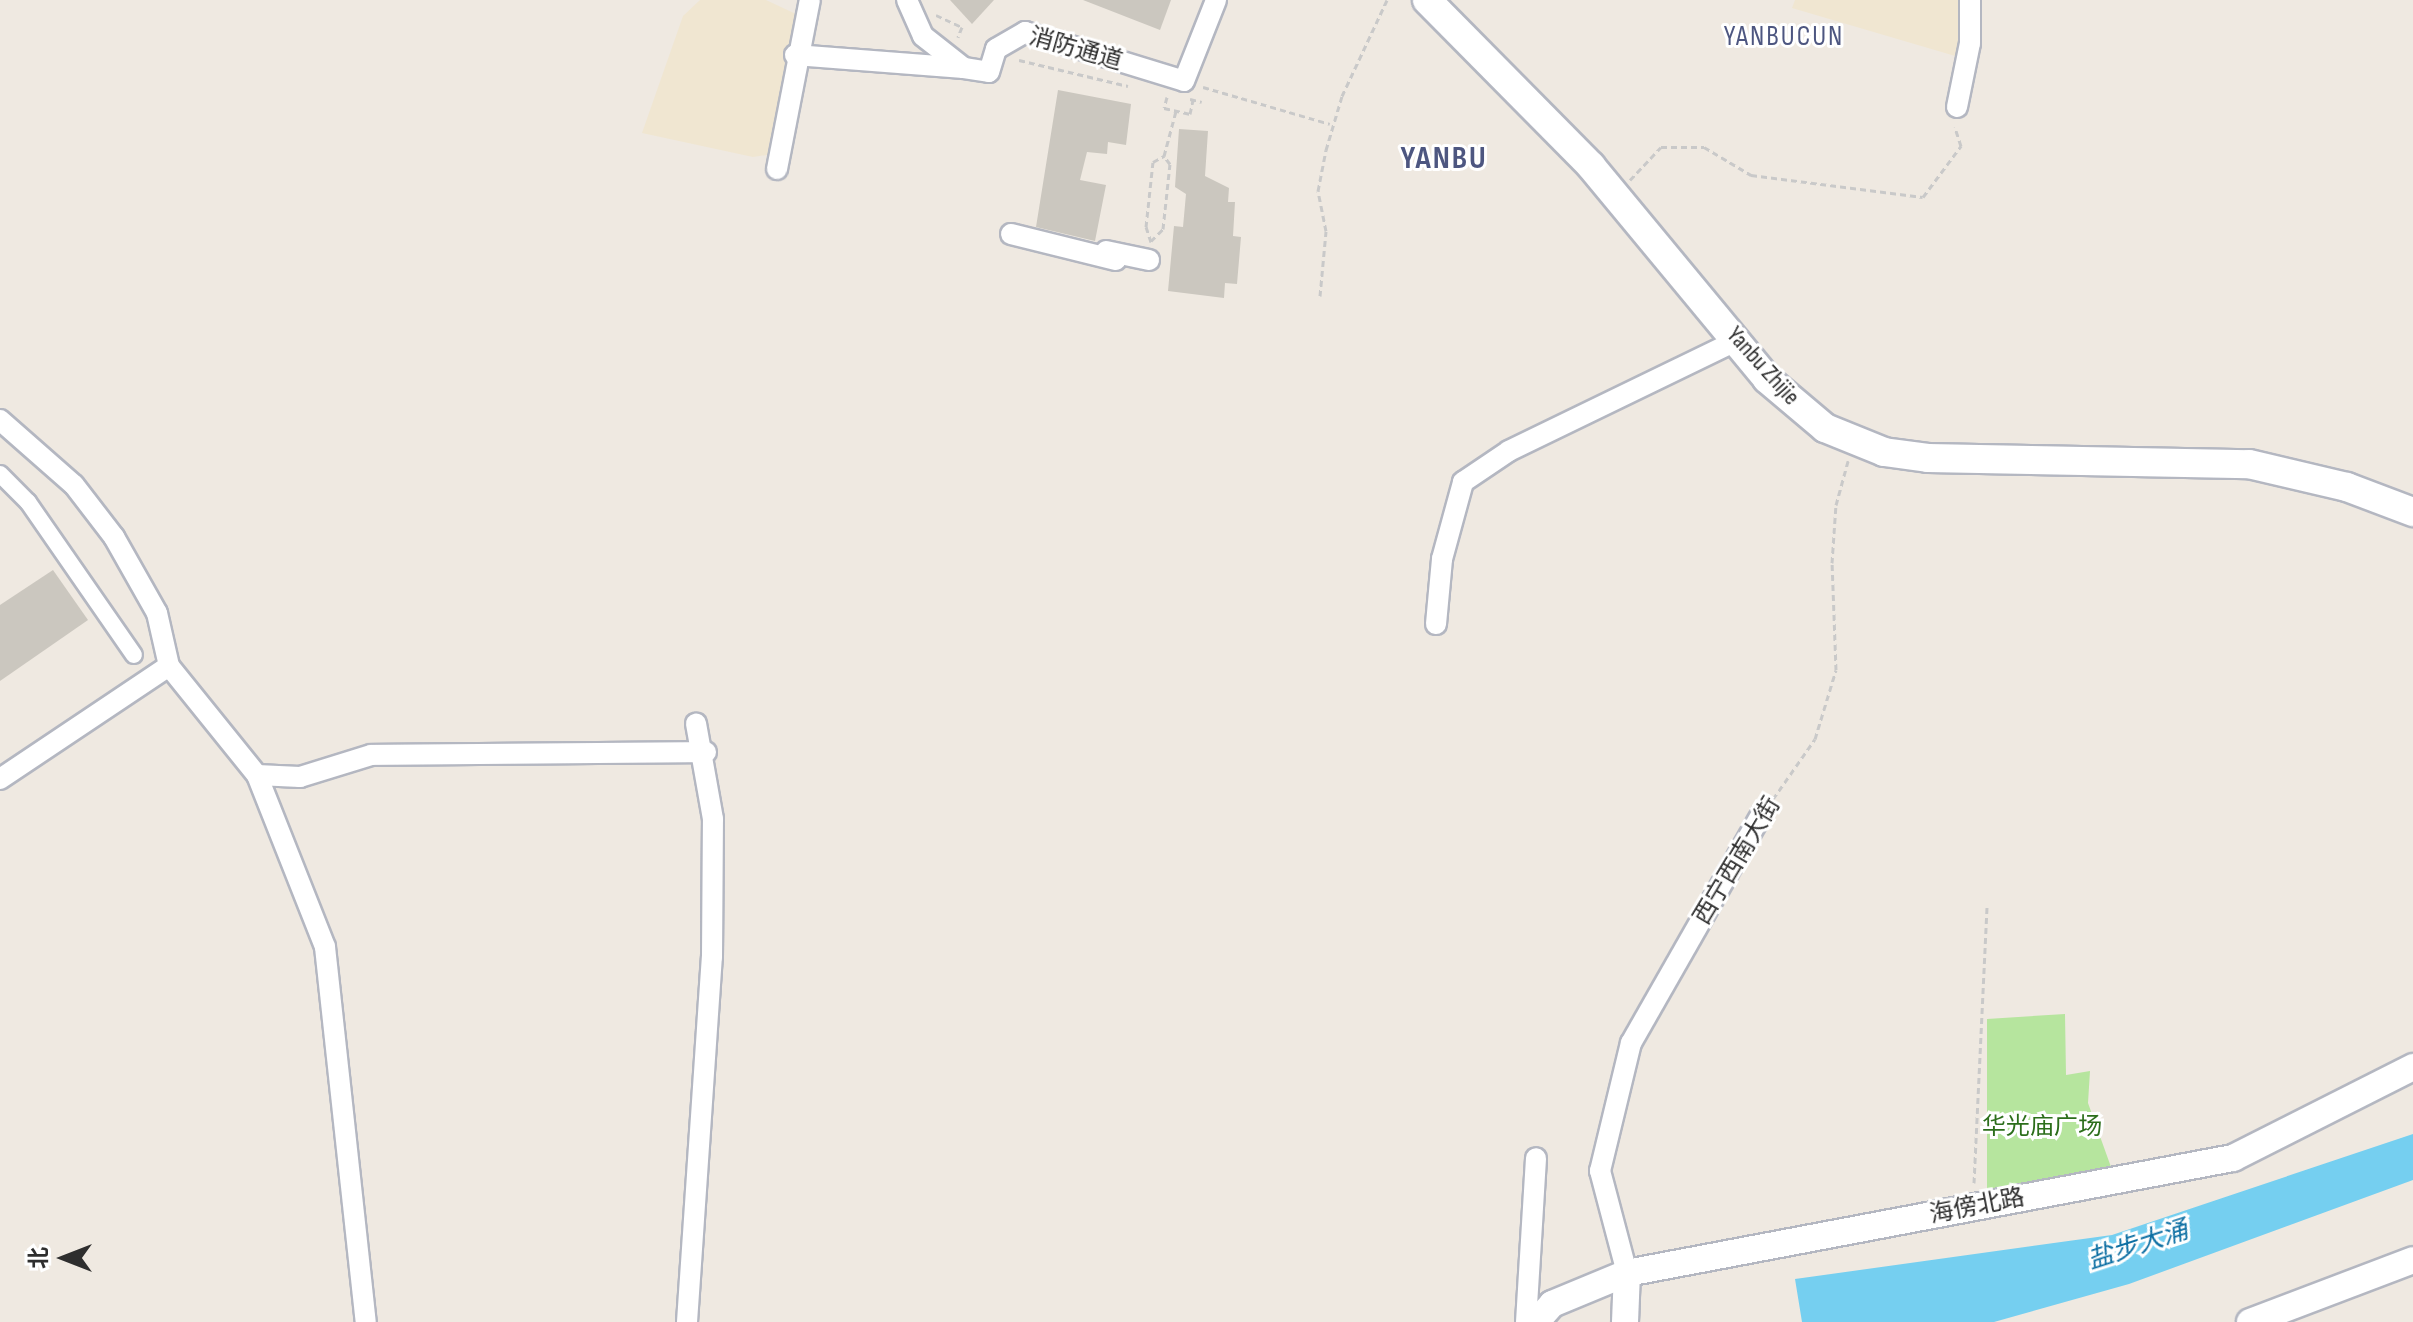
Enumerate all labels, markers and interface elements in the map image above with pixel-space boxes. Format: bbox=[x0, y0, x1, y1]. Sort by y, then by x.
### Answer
district label: YANBUCUN bbox=[1724, 20, 1844, 54]
street label: 消防通道 bbox=[1026, 22, 1126, 76]
district label: YANBU bbox=[1400, 140, 1488, 178]
street label: Yanbu Zhijie bbox=[1720, 321, 1806, 411]
street label: 西宁西南大街 bbox=[1688, 792, 1786, 930]
park label: 华光庙广场 bbox=[1982, 1113, 2102, 1141]
street label: 海傍北路 bbox=[1927, 1183, 2027, 1229]
water label: 盐步大涌 bbox=[2084, 1215, 2192, 1277]
north arrow bbox=[24, 1218, 104, 1298]
text: 北 bbox=[26, 1247, 53, 1269]

